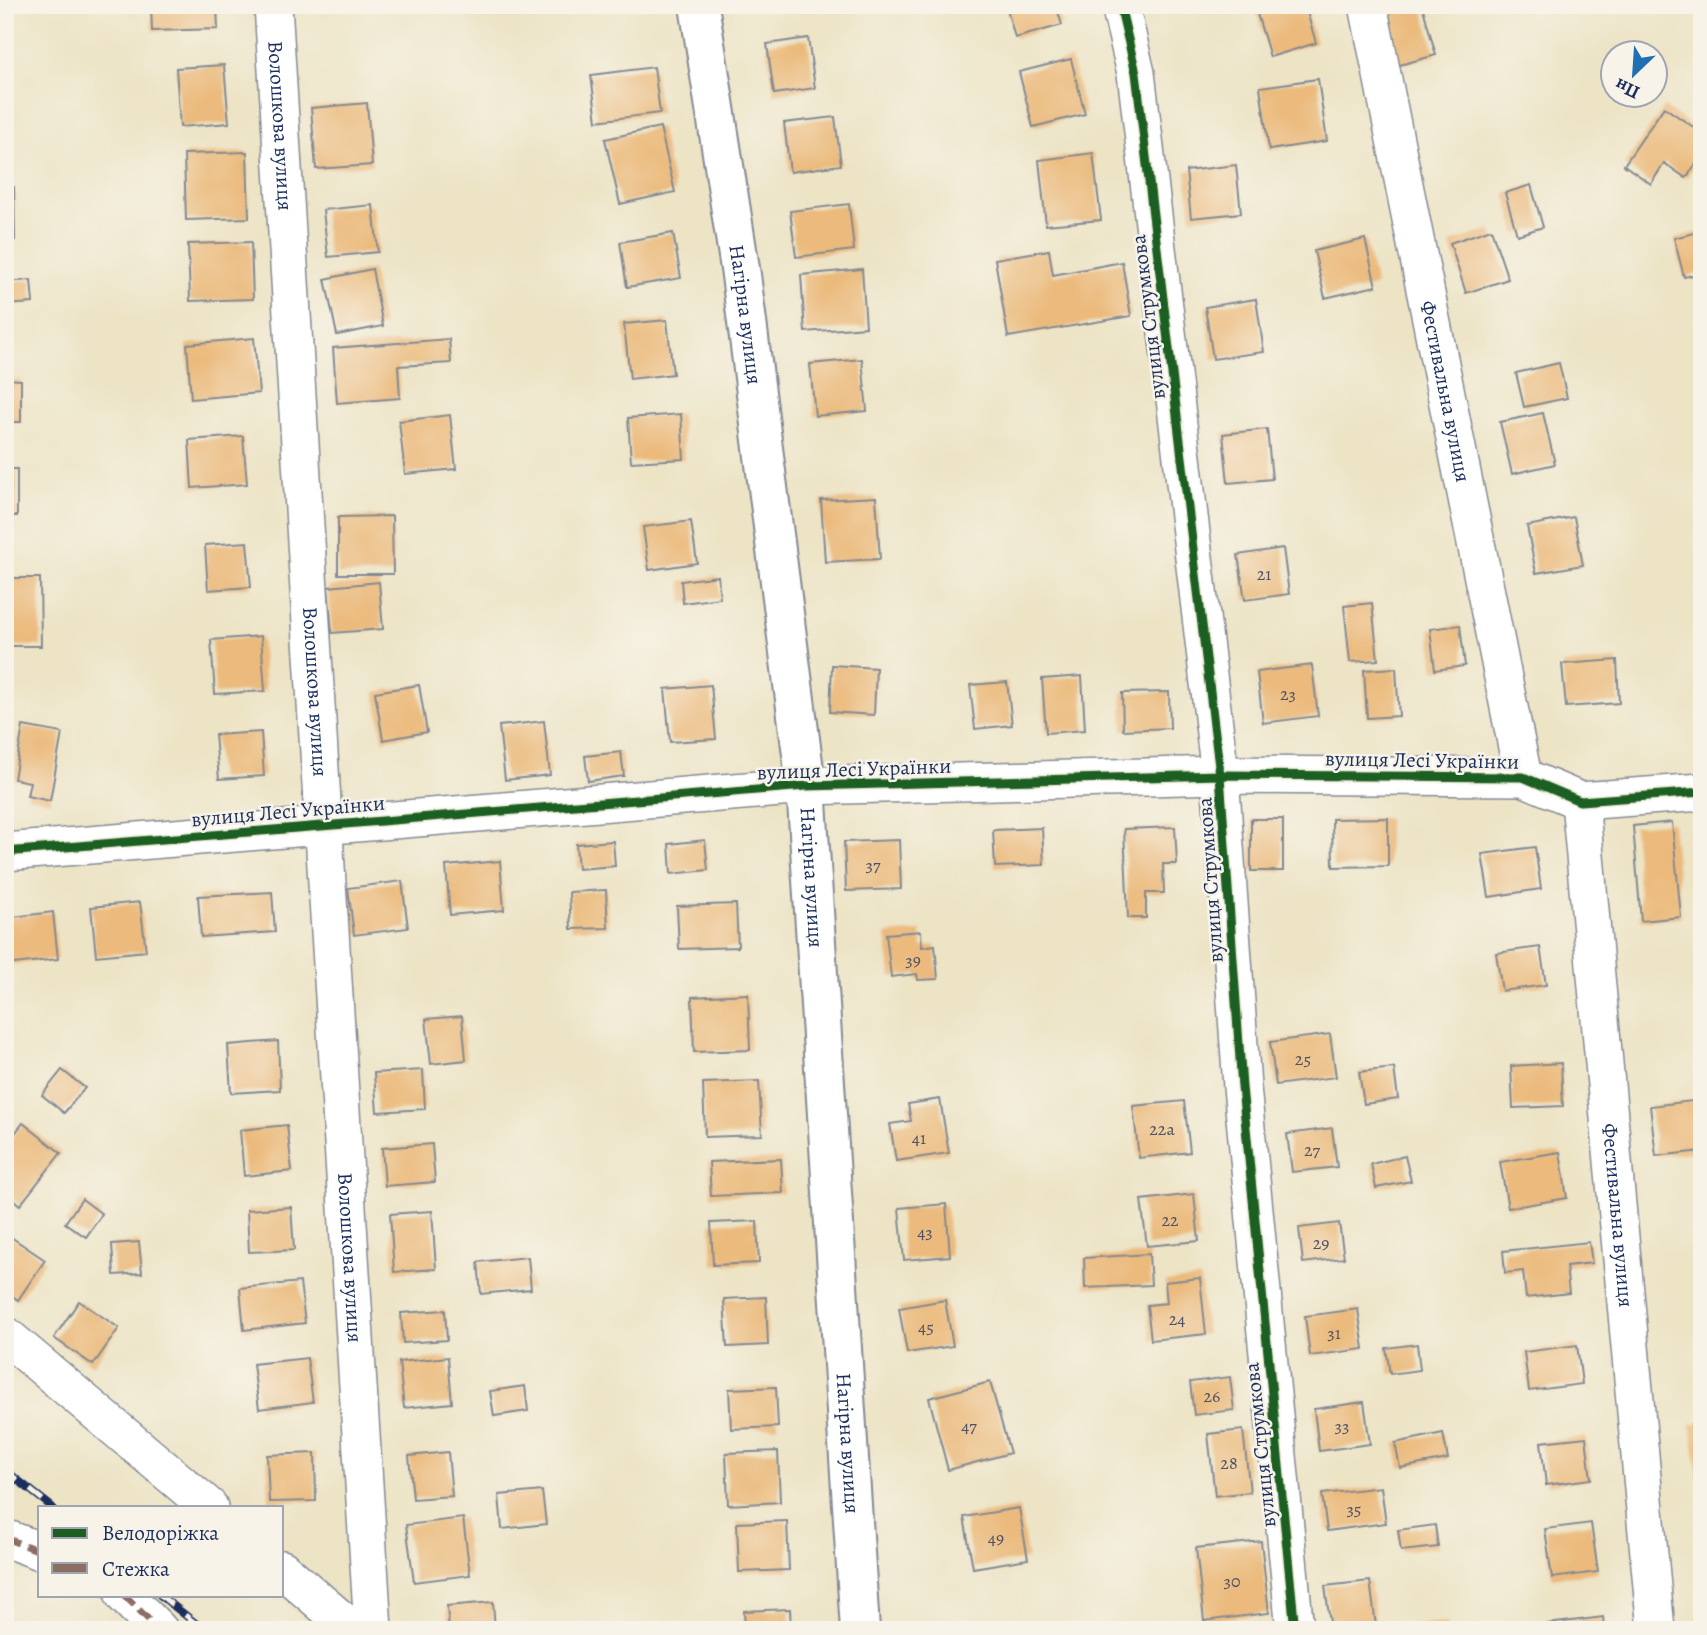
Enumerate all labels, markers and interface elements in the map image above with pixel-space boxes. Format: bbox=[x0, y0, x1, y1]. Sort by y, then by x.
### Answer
north arrow bbox=[1598, 38, 1668, 108]
street label: Волошкова вулиця bbox=[261, 40, 300, 212]
text: Пн bbox=[1610, 71, 1644, 106]
street label: вулиця Струмкова bbox=[1124, 233, 1172, 401]
street label: Нагірна вулиця bbox=[722, 242, 769, 386]
street label: Фестивальна вулиця bbox=[1414, 298, 1477, 485]
house number: 21 bbox=[1257, 562, 1271, 586]
street label: Волошкова вулиця bbox=[296, 606, 334, 778]
house number: 23 bbox=[1280, 682, 1296, 706]
street label: вулиця Лесі Українки bbox=[1325, 744, 1519, 776]
street label: вулиця Лесі Українки bbox=[756, 752, 952, 786]
street label: вулиця Лесі Українки bbox=[190, 789, 386, 833]
street label: вулиця Струмкова bbox=[1190, 796, 1230, 964]
street label: Нагірна вулиця bbox=[793, 806, 830, 949]
house number: 37 bbox=[865, 853, 881, 877]
house number: 39 bbox=[905, 948, 921, 972]
house number: 25 bbox=[1295, 1047, 1311, 1071]
house number: 22а bbox=[1149, 1117, 1175, 1141]
street label: Фестивальна вулиця bbox=[1596, 1122, 1640, 1308]
house number: 41 bbox=[912, 1126, 926, 1150]
house number: 27 bbox=[1304, 1138, 1320, 1162]
street label: Волошкова вулиця bbox=[331, 1172, 369, 1343]
house number: 22 bbox=[1161, 1208, 1179, 1232]
house number: 43 bbox=[917, 1220, 933, 1244]
house number: 29 bbox=[1313, 1231, 1329, 1255]
house number: 24 bbox=[1169, 1307, 1185, 1331]
house number: 45 bbox=[918, 1315, 934, 1339]
house number: 31 bbox=[1327, 1321, 1341, 1345]
street label: вулиця Струмкова bbox=[1237, 1361, 1283, 1529]
street label: Нагірна вулиця bbox=[830, 1372, 867, 1515]
house number: 26 bbox=[1204, 1384, 1220, 1408]
house number: 47 bbox=[961, 1414, 977, 1438]
house number: 33 bbox=[1335, 1414, 1349, 1438]
house number: 28 bbox=[1220, 1451, 1238, 1475]
house number: 35 bbox=[1346, 1497, 1362, 1521]
legend bbox=[38, 1506, 284, 1596]
text: Велодоріжка bbox=[102, 1519, 219, 1547]
house number: 49 bbox=[988, 1526, 1004, 1550]
text: Стежка bbox=[102, 1555, 170, 1583]
house number: 30 bbox=[1223, 1569, 1241, 1593]

